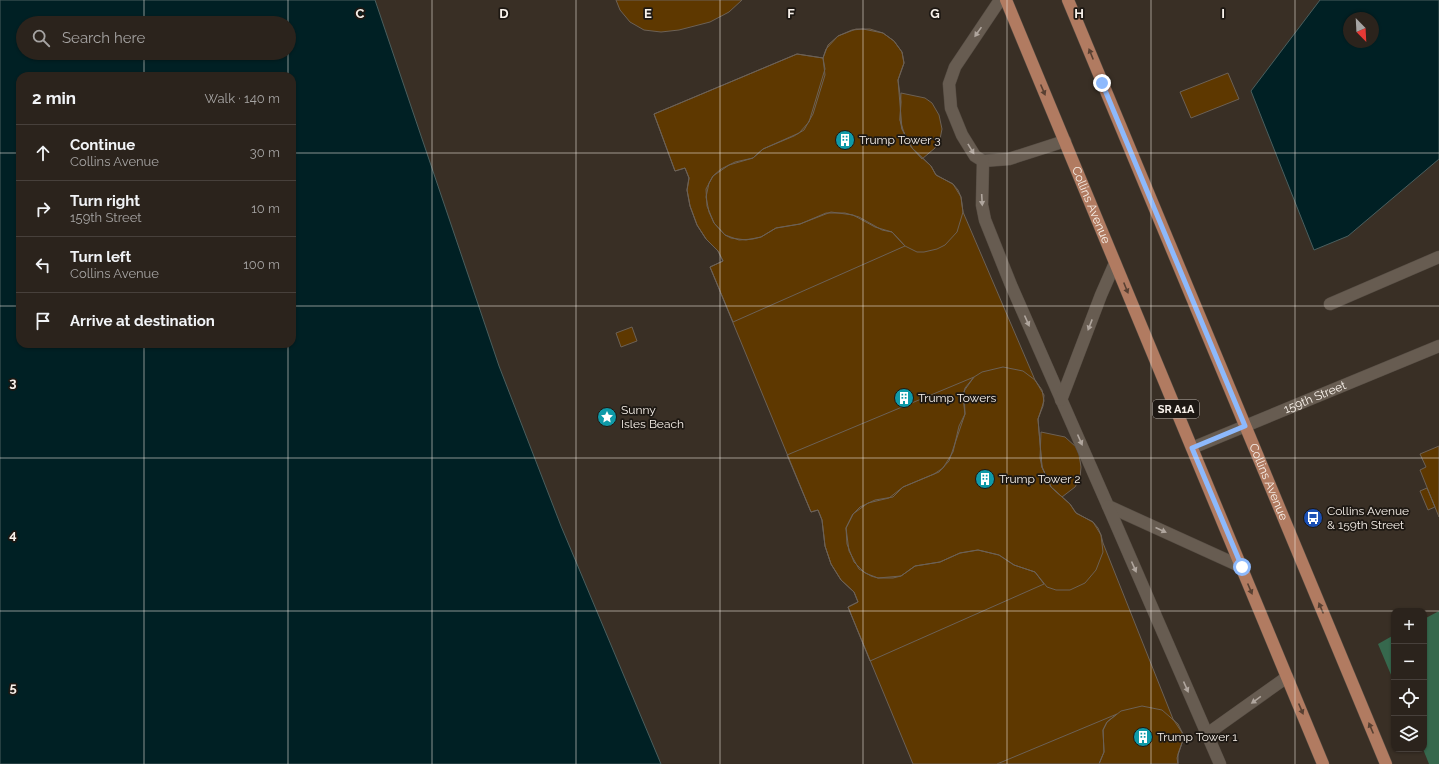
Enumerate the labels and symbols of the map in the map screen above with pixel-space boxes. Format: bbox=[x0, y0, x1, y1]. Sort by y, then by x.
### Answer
text: C bbox=[356, 6, 365, 21]
text: D bbox=[499, 6, 509, 21]
text: E bbox=[644, 6, 652, 21]
text: F bbox=[787, 6, 795, 21]
text: G bbox=[930, 6, 940, 21]
text: H bbox=[1074, 6, 1084, 21]
text: I bbox=[1221, 6, 1225, 21]
north arrow bbox=[1343, 12, 1379, 48]
one-way arrow bbox=[974, 27, 982, 38]
one-way arrow bbox=[1087, 47, 1093, 59]
route end bbox=[1093, 74, 1111, 92]
one-way arrow bbox=[1041, 85, 1047, 97]
building icon: Trump Tower 3 bbox=[834, 129, 856, 151]
place label: Trump Tower 3 bbox=[859, 133, 941, 147]
one-way arrow bbox=[967, 143, 974, 155]
street label: Collins Avenue bbox=[1069, 164, 1113, 246]
one-way arrow bbox=[979, 194, 985, 207]
one-way arrow bbox=[1123, 282, 1129, 294]
one-way arrow bbox=[1024, 316, 1030, 327]
one-way arrow bbox=[1086, 319, 1092, 331]
text: 3 bbox=[9, 375, 17, 390]
street label: 159th Street bbox=[1282, 378, 1348, 416]
building icon: Trump Towers bbox=[893, 387, 915, 409]
place label: Trump Towers bbox=[918, 391, 996, 405]
road number: SR A1A bbox=[1153, 400, 1199, 418]
place label: Sunny Isles Beach bbox=[621, 403, 684, 431]
place icon: Sunny Isles Beach bbox=[596, 406, 618, 428]
one-way arrow bbox=[1077, 435, 1083, 447]
street label: Collins Avenue bbox=[1246, 441, 1291, 523]
building icon: Trump Tower 2 bbox=[974, 468, 996, 490]
place label: Trump Tower 2 bbox=[999, 472, 1080, 486]
place label: Collins Avenue & 159th Street bbox=[1327, 504, 1409, 532]
bus stop icon: Collins Avenue & 159th Street bbox=[1302, 507, 1324, 529]
text: 4 bbox=[9, 527, 17, 542]
one-way arrow bbox=[1155, 527, 1167, 533]
route start bbox=[1233, 558, 1251, 576]
one-way arrow bbox=[1132, 562, 1138, 574]
one-way arrow bbox=[1248, 583, 1254, 595]
one-way arrow bbox=[1318, 601, 1324, 613]
text: 5 bbox=[9, 680, 17, 695]
one-way arrow bbox=[1183, 681, 1189, 692]
one-way arrow bbox=[1250, 695, 1261, 704]
one-way arrow bbox=[1298, 703, 1304, 715]
one-way arrow bbox=[1368, 722, 1375, 734]
building icon: Trump Tower 1 bbox=[1132, 726, 1154, 748]
place label: Trump Tower 1 bbox=[1157, 730, 1237, 744]

